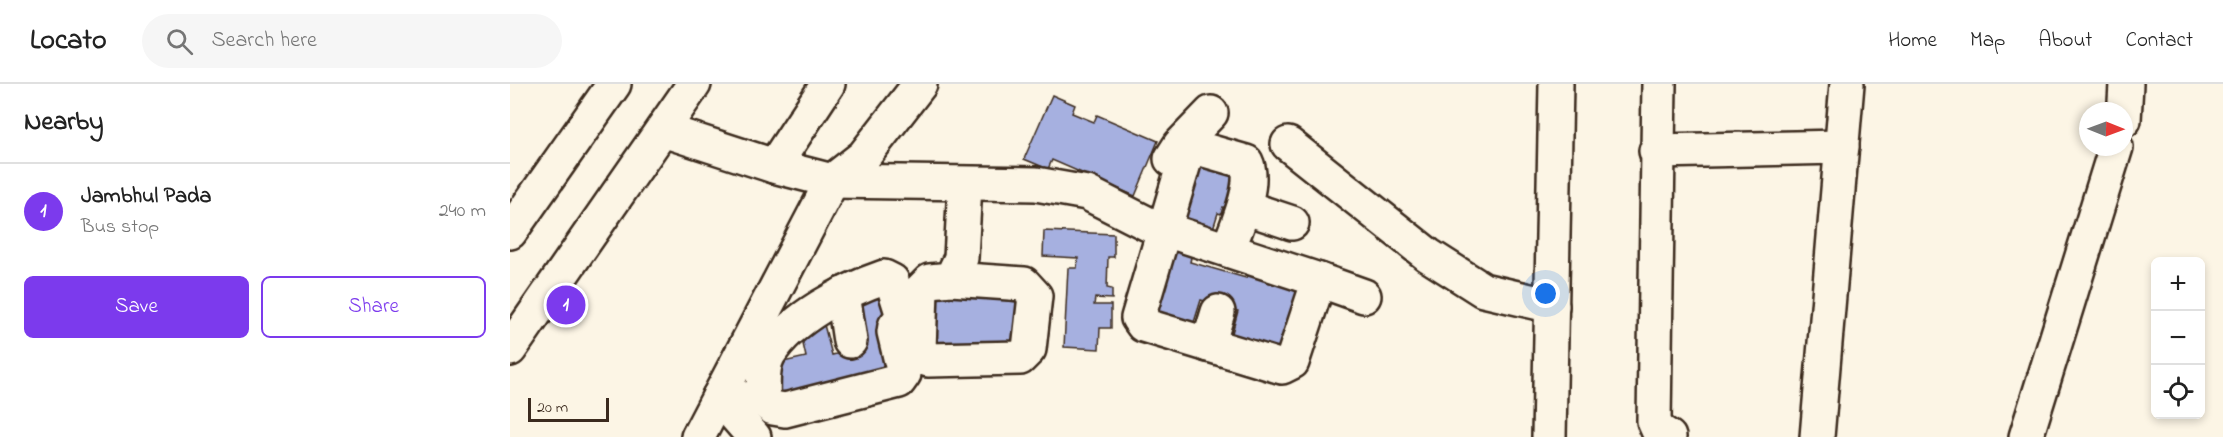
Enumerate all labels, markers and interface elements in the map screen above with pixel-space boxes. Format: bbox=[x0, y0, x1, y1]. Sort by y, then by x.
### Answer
search box bbox=[142, 14, 562, 68]
text: Locato bbox=[30, 21, 106, 62]
icon: search bbox=[163, 25, 196, 58]
text: Search here bbox=[211, 25, 317, 57]
text: Home bbox=[1888, 26, 1937, 56]
text: Map bbox=[1970, 26, 2005, 56]
text: About bbox=[2038, 26, 2092, 56]
text: Contact bbox=[2125, 26, 2193, 56]
north arrow bbox=[2079, 102, 2133, 156]
text: Nearby bbox=[24, 104, 103, 142]
text: Jambhul Pada bbox=[81, 181, 211, 213]
text: 1 bbox=[40, 197, 47, 226]
text: 240 m bbox=[439, 197, 486, 226]
text: Bus stop bbox=[81, 213, 159, 242]
map controls bbox=[2151, 257, 2205, 419]
button: + bbox=[2151, 257, 2205, 311]
button: Save bbox=[24, 276, 249, 338]
button: Share bbox=[261, 276, 486, 338]
your location bbox=[1531, 279, 1560, 308]
pin: 1 bbox=[546, 282, 586, 328]
button: − bbox=[2151, 311, 2205, 365]
button: locate bbox=[2151, 365, 2205, 419]
scale bar bbox=[528, 395, 609, 422]
text: 20 m bbox=[537, 396, 568, 420]

